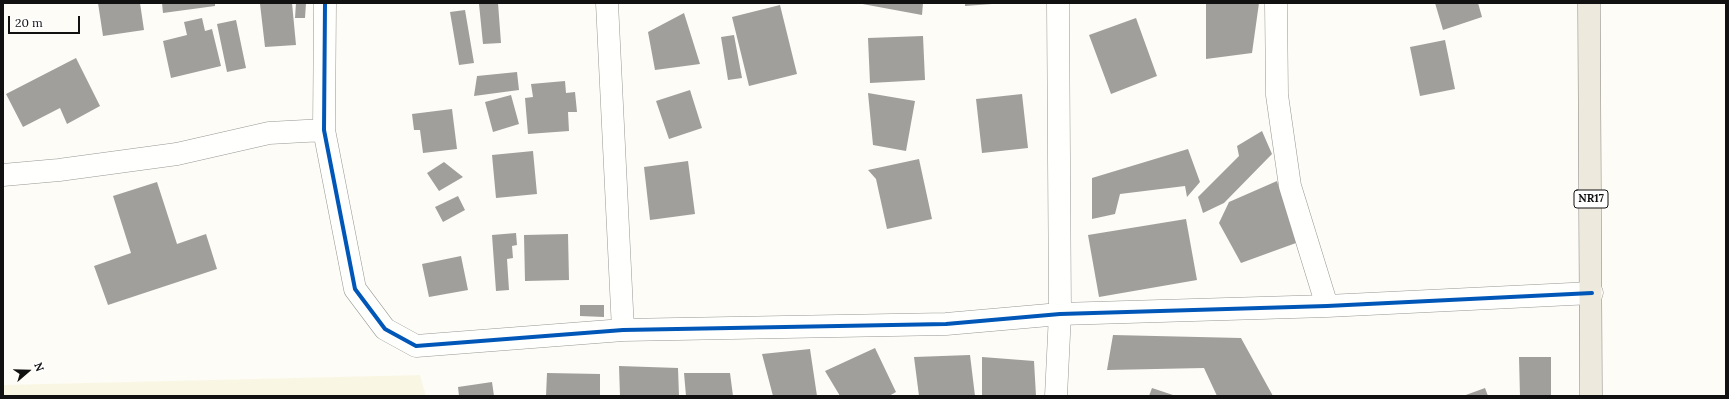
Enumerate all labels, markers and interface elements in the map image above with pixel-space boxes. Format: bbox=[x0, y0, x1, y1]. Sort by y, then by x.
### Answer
scale bar bbox=[10, 8, 82, 34]
text: 20 m bbox=[15, 15, 43, 30]
road number: NR17 bbox=[1574, 190, 1608, 208]
north arrow bbox=[8, 351, 48, 391]
text: N bbox=[31, 360, 47, 373]

